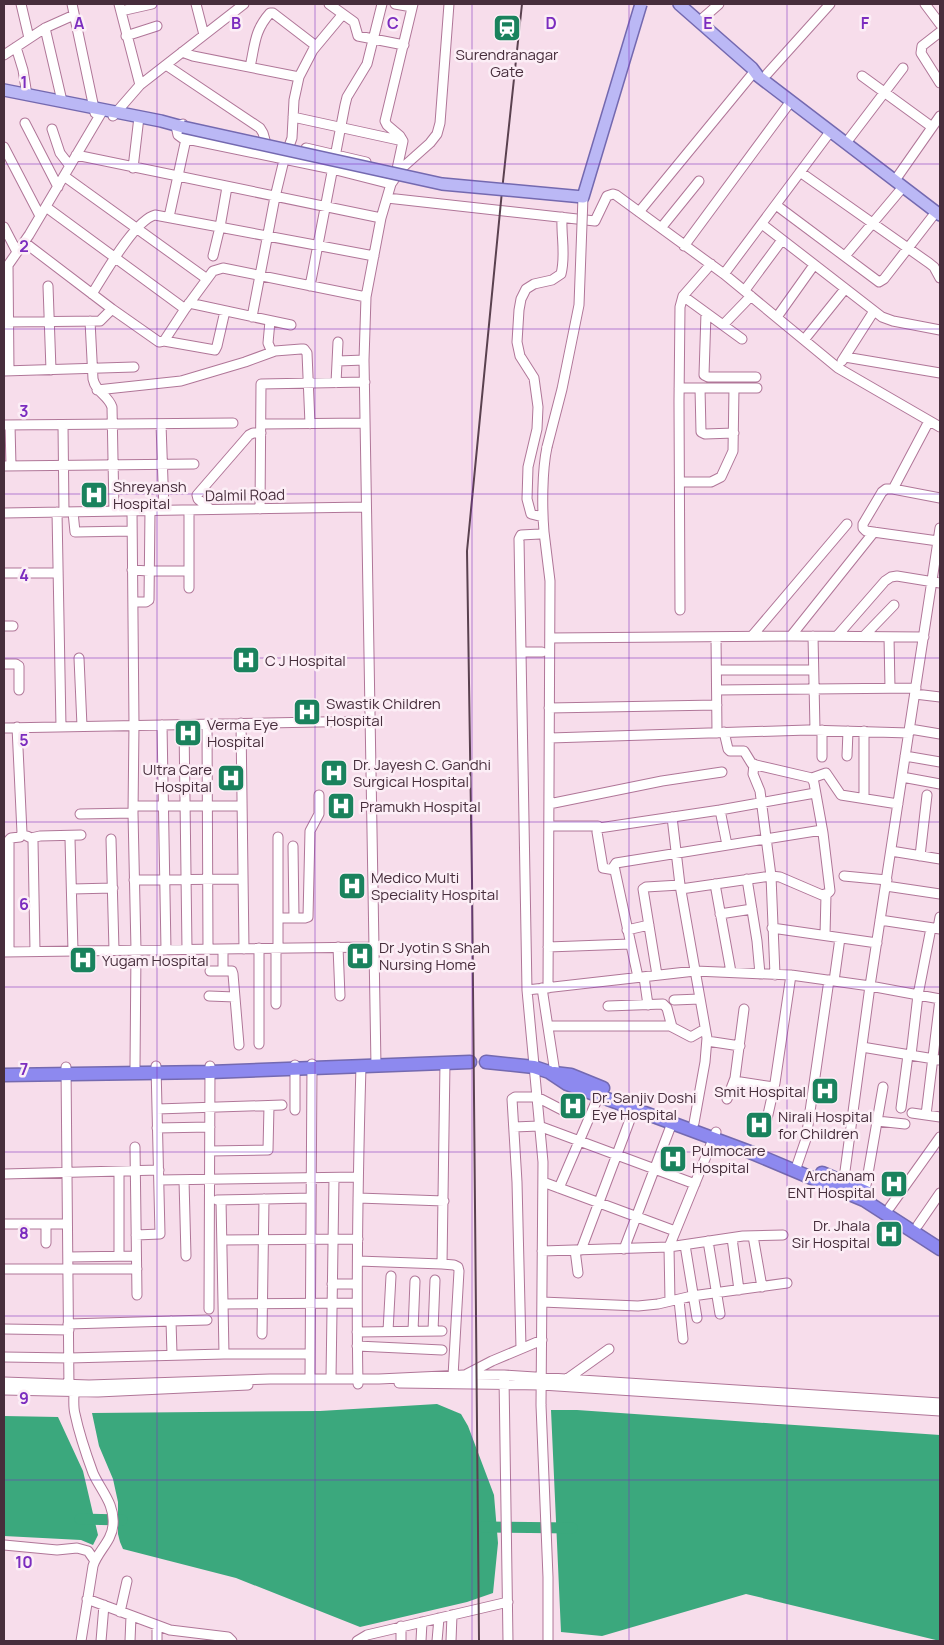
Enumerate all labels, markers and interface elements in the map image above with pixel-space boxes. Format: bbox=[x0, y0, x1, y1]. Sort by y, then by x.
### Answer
text: A bbox=[74, 12, 85, 34]
text: B bbox=[231, 12, 241, 34]
text: C bbox=[387, 12, 399, 34]
text: D bbox=[545, 12, 557, 34]
text: E bbox=[703, 12, 713, 34]
text: F bbox=[861, 12, 870, 34]
station icon: Surendranagar Gate bbox=[492, 13, 522, 43]
place label: Surendranagar Gate bbox=[455, 44, 559, 82]
text: 1 bbox=[20, 71, 28, 93]
text: 2 bbox=[19, 235, 29, 257]
text: 3 bbox=[19, 400, 29, 422]
place label: Shreyansh Hospital bbox=[113, 476, 187, 514]
hospital icon: Shreyansh Hospital bbox=[79, 480, 109, 510]
street label: Dalmil Road bbox=[205, 484, 285, 506]
text: 4 bbox=[19, 564, 29, 586]
hospital icon: C J Hospital bbox=[231, 645, 261, 675]
place label: C J Hospital bbox=[265, 650, 346, 671]
place label: Swastik Children Hospital bbox=[326, 693, 441, 731]
hospital icon: Swastik Children Hospital bbox=[292, 697, 322, 727]
place label: Verma Eye Hospital bbox=[207, 714, 279, 752]
hospital icon: Verma Eye Hospital bbox=[173, 718, 203, 748]
text: 5 bbox=[19, 729, 29, 751]
place label: Dr. Jayesh C. Gandhi Surgical Hospital bbox=[353, 754, 491, 792]
hospital icon: Dr. Jayesh C. Gandhi Surgical Hospital bbox=[319, 758, 349, 788]
place label: Ultra Care Hospital bbox=[142, 759, 212, 797]
hospital icon: Ultra Care Hospital bbox=[216, 763, 246, 793]
hospital icon: Pramukh Hospital bbox=[326, 791, 356, 821]
place label: Pramukh Hospital bbox=[360, 796, 481, 817]
place label: Medico Multi Speciality Hospital bbox=[371, 867, 499, 905]
hospital icon: Medico Multi Speciality Hospital bbox=[337, 871, 367, 901]
text: 6 bbox=[19, 893, 29, 915]
place label: Dr Jyotin S Shah Nursing Home bbox=[379, 937, 490, 975]
hospital icon: Dr Jyotin S Shah Nursing Home bbox=[345, 941, 375, 971]
hospital icon: Yugam Hospital bbox=[68, 945, 98, 975]
place label: Yugam Hospital bbox=[102, 950, 209, 971]
text: 7 bbox=[20, 1058, 28, 1080]
hospital icon: Smit Hospital bbox=[810, 1076, 840, 1106]
place label: Smit Hospital bbox=[714, 1081, 806, 1102]
place label: Dr. Sanjiv Doshi Eye Hospital bbox=[592, 1087, 697, 1125]
hospital icon: Dr. Sanjiv Doshi Eye Hospital bbox=[558, 1091, 588, 1121]
place label: Nirali Hospital for Children bbox=[778, 1106, 872, 1144]
hospital icon: Nirali Hospital for Children bbox=[744, 1110, 774, 1140]
place label: Pulmocare Hospital bbox=[692, 1140, 766, 1178]
hospital icon: Pulmocare Hospital bbox=[658, 1144, 688, 1174]
place label: Archanam ENT Hospital bbox=[788, 1165, 875, 1203]
hospital icon: Archanam ENT Hospital bbox=[879, 1169, 909, 1199]
place label: Dr. Jhala Sir Hospital bbox=[792, 1215, 870, 1253]
hospital icon: Dr. Jhala Sir Hospital bbox=[874, 1219, 904, 1249]
text: 8 bbox=[19, 1222, 29, 1244]
text: 9 bbox=[19, 1387, 29, 1409]
text: 10 bbox=[15, 1551, 33, 1573]

